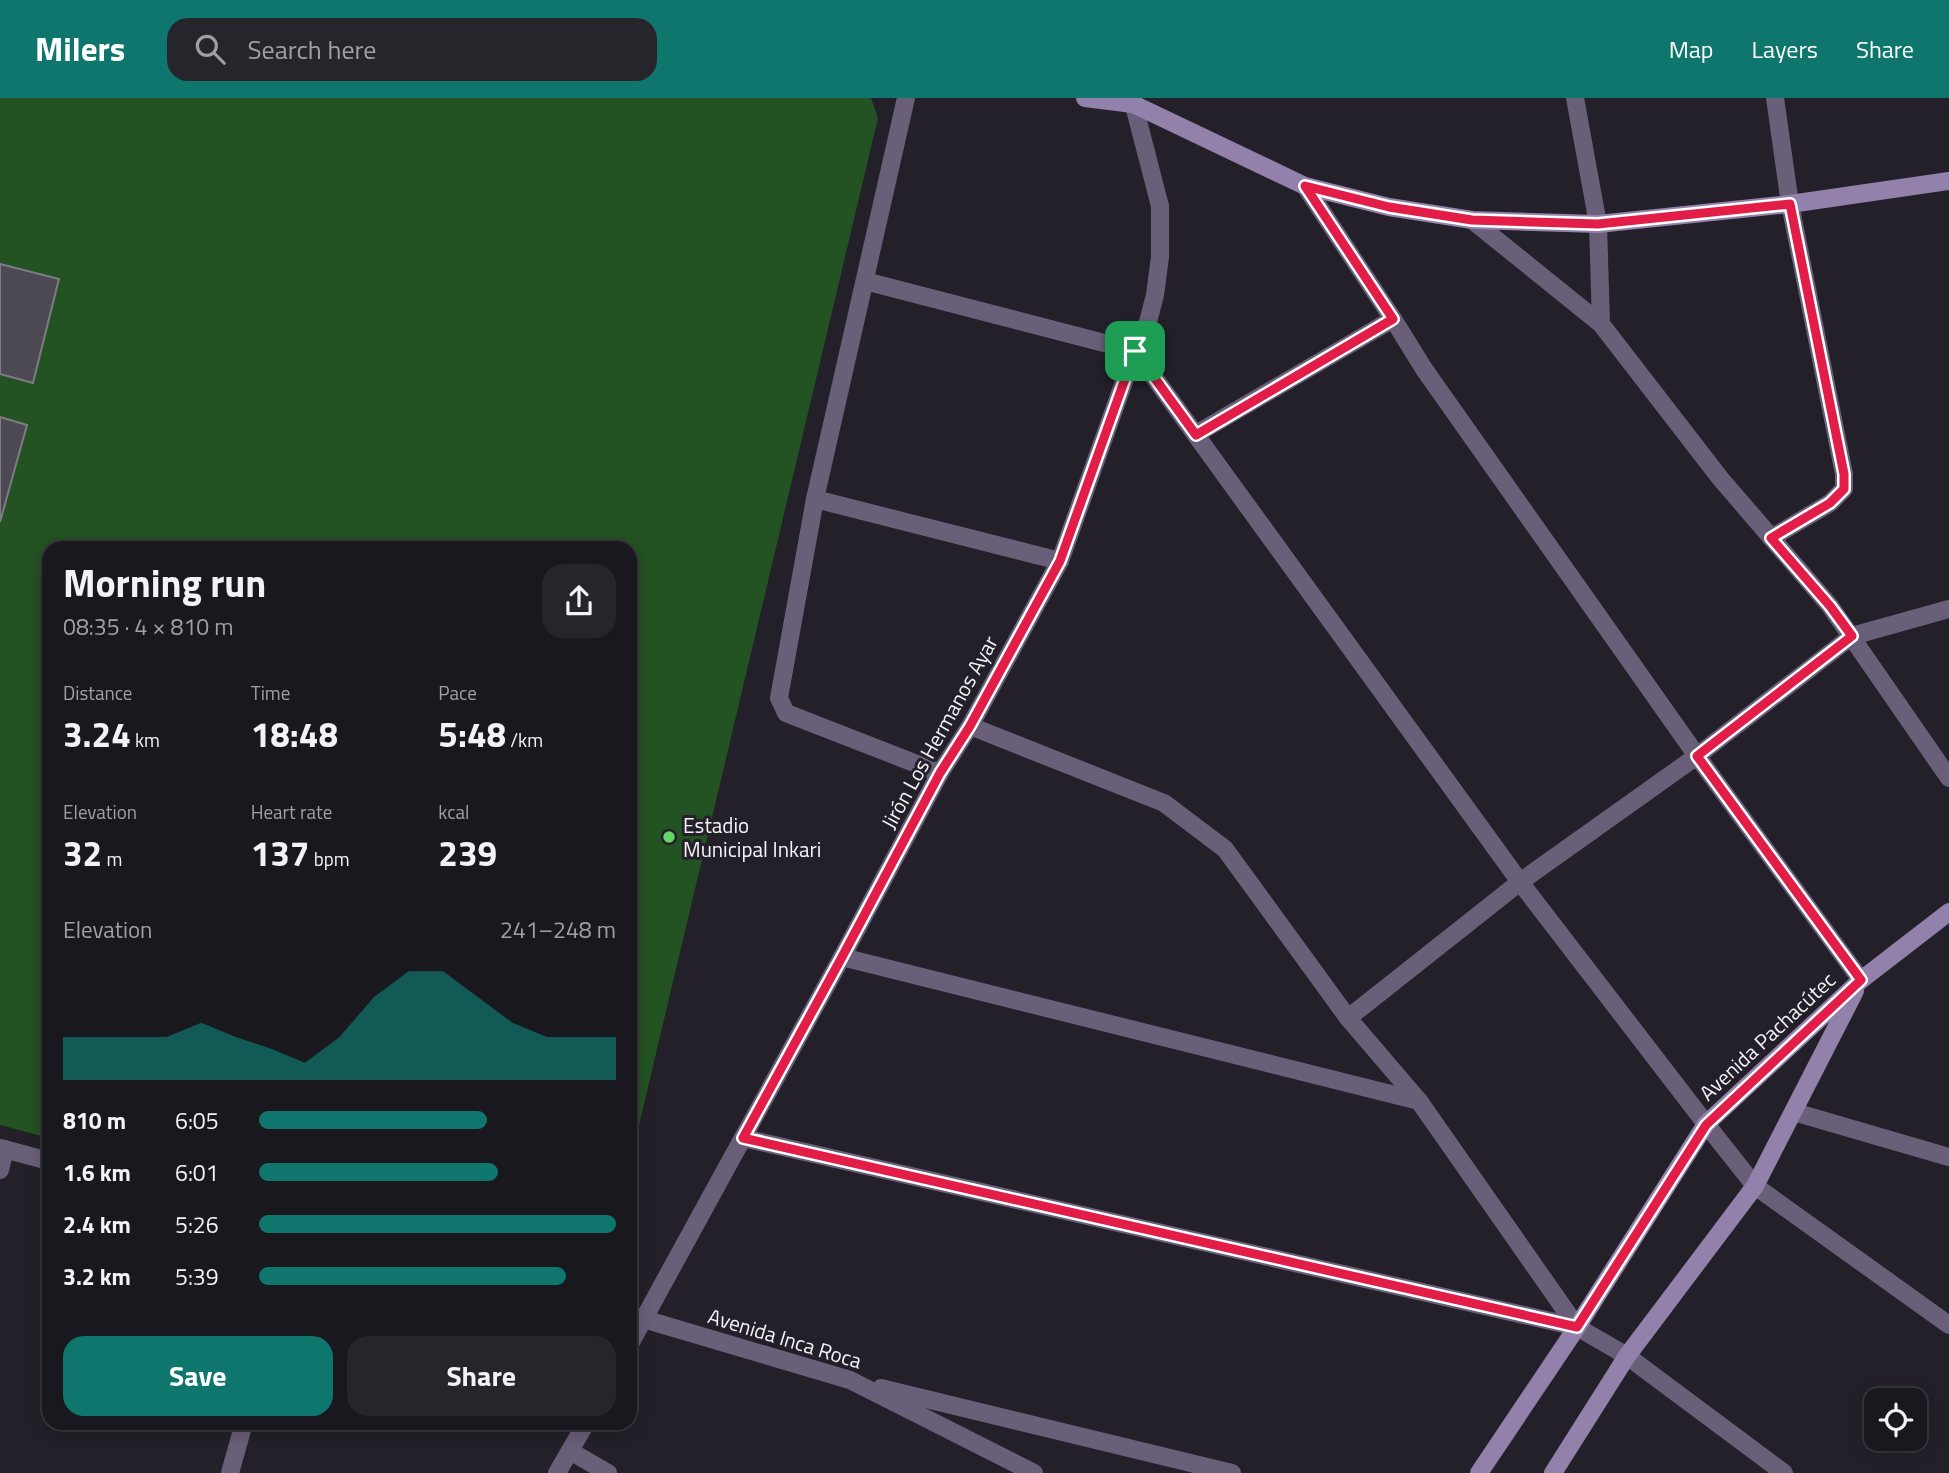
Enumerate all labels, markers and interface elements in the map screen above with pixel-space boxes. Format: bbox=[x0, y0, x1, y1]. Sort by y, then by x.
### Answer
search box bbox=[167, 18, 657, 81]
text: Milers bbox=[35, 24, 125, 74]
icon: search bbox=[191, 30, 229, 68]
text: Search here bbox=[247, 30, 376, 69]
text: Map bbox=[1669, 31, 1714, 67]
text: Layers bbox=[1752, 31, 1818, 67]
text: Share bbox=[1856, 31, 1914, 67]
pin bbox=[1105, 321, 1165, 381]
icon: arrive bbox=[1116, 332, 1154, 370]
text: Morning run bbox=[63, 554, 266, 612]
button: share bbox=[542, 564, 616, 638]
text: 08:35 · 4 × 810 m bbox=[63, 609, 233, 644]
street label: Jirón Los Hermanos Ayar bbox=[872, 629, 1006, 835]
text: Distance bbox=[63, 678, 132, 707]
text: Time bbox=[251, 678, 290, 707]
text: Pace bbox=[438, 678, 477, 707]
text: 3.24 bbox=[63, 707, 131, 761]
text: 18:48 bbox=[251, 707, 338, 761]
text: 5:48 bbox=[438, 707, 506, 761]
text: km bbox=[131, 725, 160, 754]
text: /km bbox=[506, 725, 543, 754]
text: Elevation bbox=[63, 797, 137, 826]
text: Heart rate bbox=[251, 797, 332, 826]
text: kcal bbox=[438, 797, 469, 826]
place label: Estadio Municipal Inkari bbox=[683, 809, 821, 865]
text: 32 bbox=[63, 826, 102, 880]
text: 137 bbox=[251, 826, 309, 880]
text: 239 bbox=[438, 826, 497, 880]
marker: Estadio Municipal Inkari bbox=[661, 829, 677, 845]
text: m bbox=[102, 844, 122, 873]
text: bpm bbox=[309, 844, 350, 873]
text: Elevation bbox=[63, 912, 152, 947]
text: 241–248 m bbox=[500, 912, 616, 947]
street label: Avenida Pachacútec bbox=[1692, 964, 1842, 1108]
text: 810 m bbox=[63, 1103, 126, 1138]
text: 6:05 bbox=[175, 1103, 219, 1138]
text: 1.6 km bbox=[63, 1155, 131, 1190]
text: 6:01 bbox=[175, 1155, 219, 1190]
text: 2.4 km bbox=[63, 1207, 131, 1242]
text: 5:26 bbox=[175, 1207, 219, 1242]
text: 3.2 km bbox=[63, 1259, 131, 1294]
text: 5:39 bbox=[175, 1259, 219, 1294]
street label: Avenida Inca Roca bbox=[704, 1299, 866, 1377]
button: Save bbox=[63, 1336, 333, 1416]
button: Share bbox=[347, 1336, 616, 1416]
map controls bbox=[1864, 1388, 1927, 1451]
button: locate bbox=[1864, 1388, 1927, 1451]

